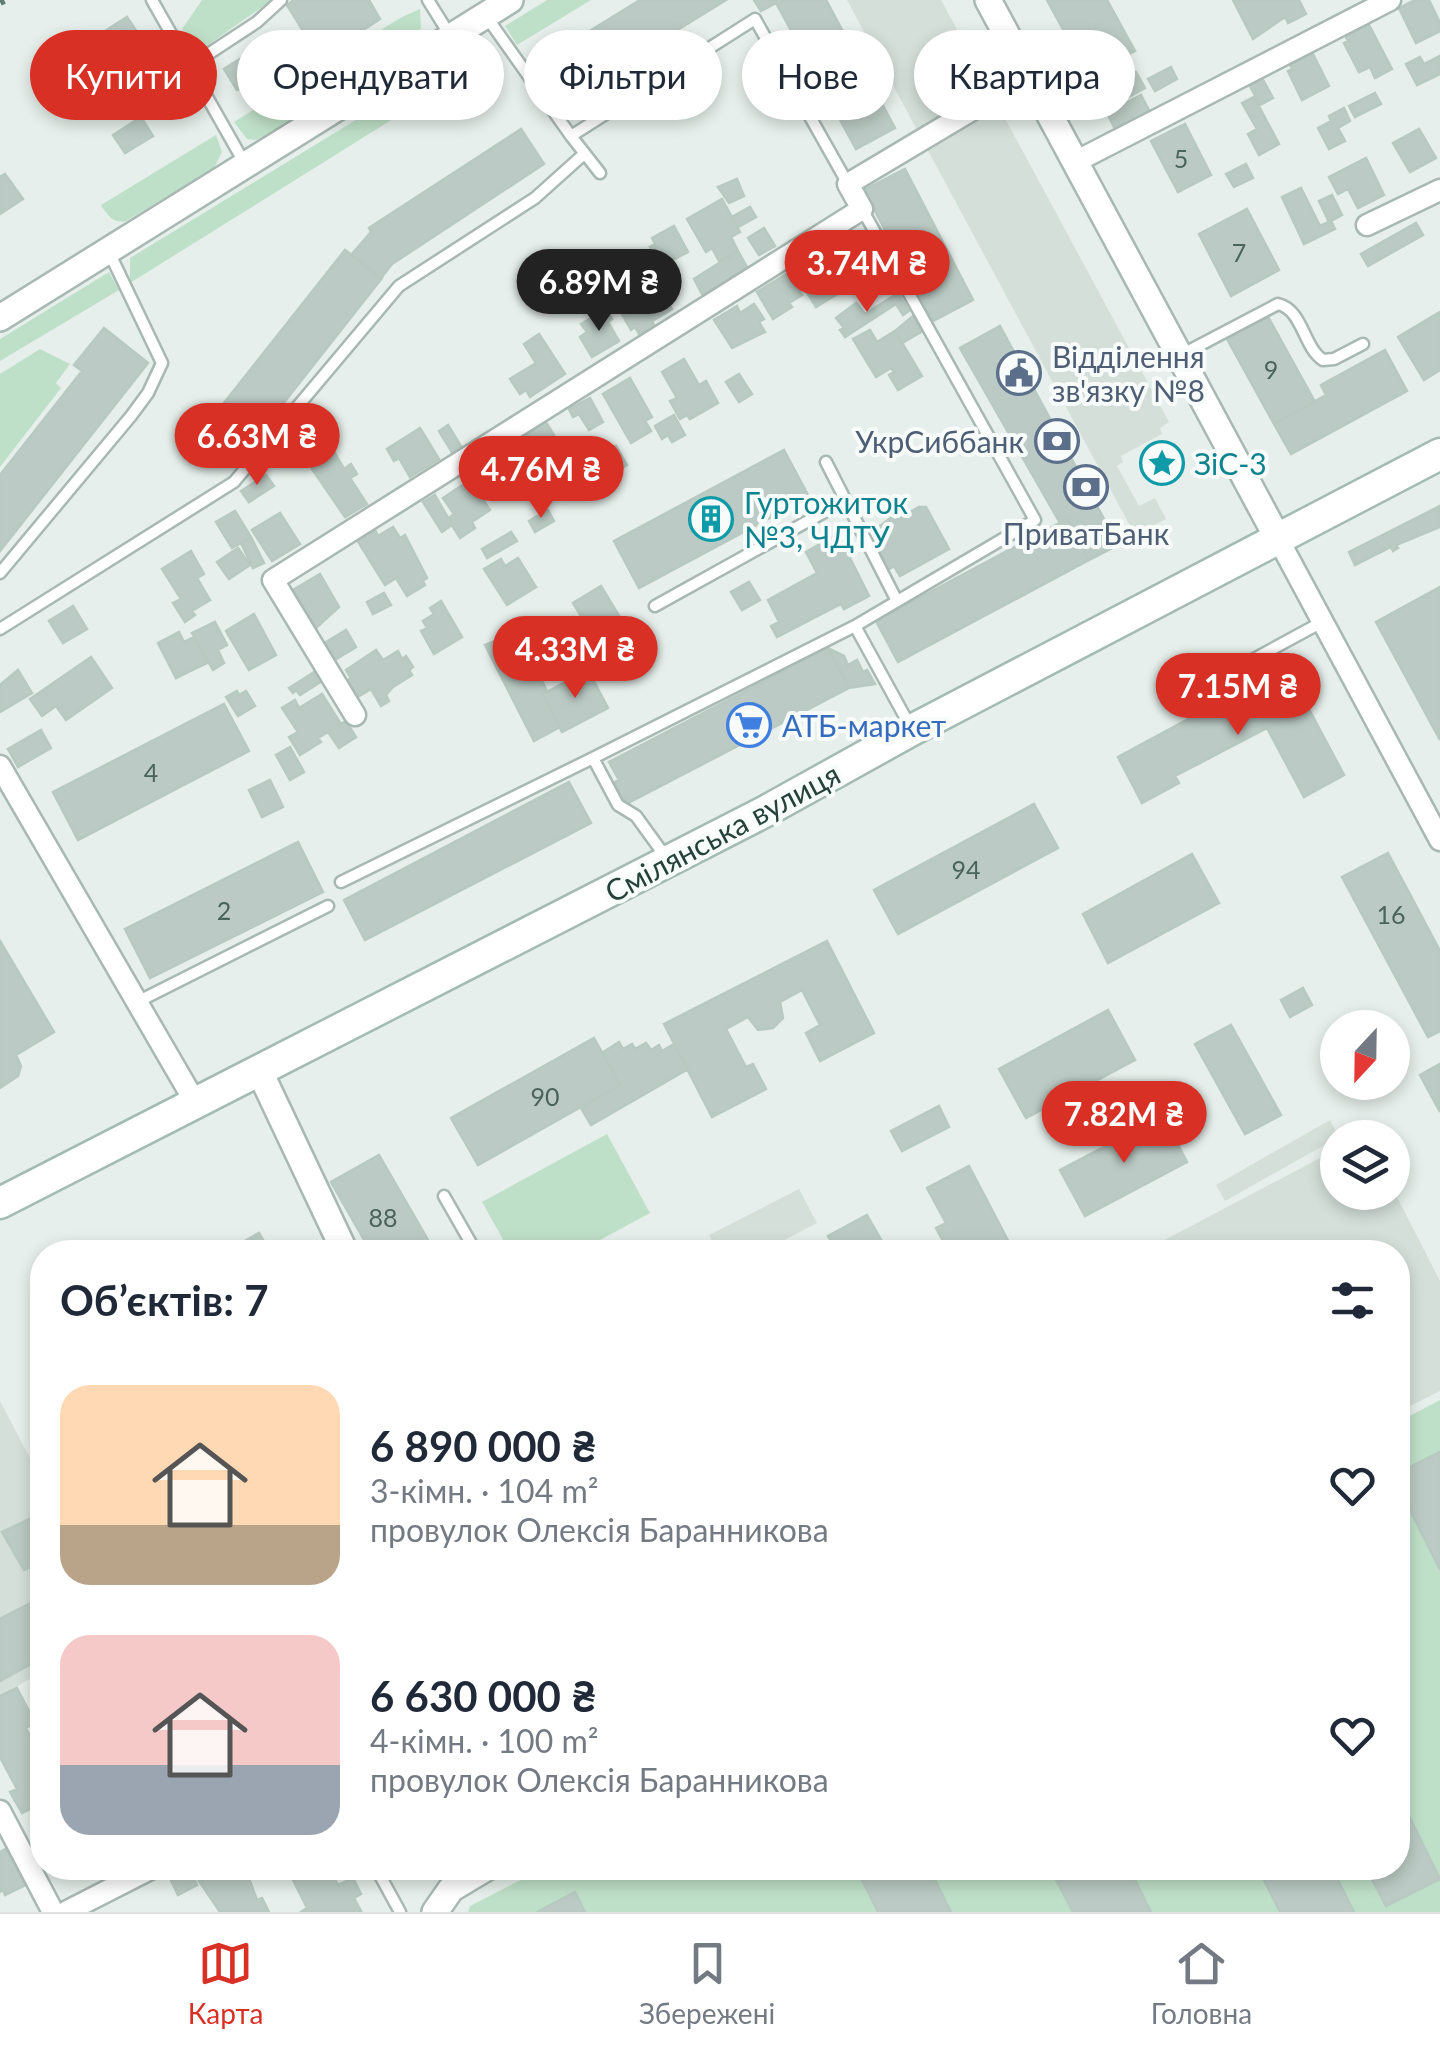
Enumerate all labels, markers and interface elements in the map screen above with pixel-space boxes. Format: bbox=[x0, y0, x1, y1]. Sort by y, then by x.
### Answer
chip: Купити bbox=[30, 30, 217, 120]
chip: Орендувати bbox=[237, 30, 504, 120]
chip: Фільтри bbox=[524, 30, 722, 120]
chip: Нове bbox=[742, 30, 894, 120]
chip: Квартира bbox=[914, 30, 1135, 120]
house number: 5 bbox=[1174, 143, 1188, 173]
pin: 3.74M ₴ bbox=[775, 230, 959, 315]
house number: 7 bbox=[1232, 237, 1246, 267]
text: 3.74M ₴ bbox=[807, 243, 927, 282]
pin: 6.89M ₴ bbox=[507, 249, 691, 334]
text: 6.89M ₴ bbox=[539, 262, 659, 301]
place label: Відділення зв'язку №8 bbox=[1052, 338, 1205, 408]
public building icon: Відділення зв'язку №8 bbox=[996, 350, 1042, 396]
house number: 9 bbox=[1264, 354, 1278, 384]
pin: 6.63M ₴ bbox=[165, 403, 349, 488]
text: 6.63M ₴ bbox=[197, 416, 317, 455]
bank icon: УкрСиббанк bbox=[1034, 418, 1080, 464]
place label: УкрСиббанк bbox=[855, 423, 1024, 459]
pin: 4.76M ₴ bbox=[449, 436, 633, 521]
place icon: ЗіС-3 bbox=[1139, 440, 1185, 486]
place label: ЗіС-3 bbox=[1194, 445, 1267, 481]
text: 4.76M ₴ bbox=[481, 449, 601, 488]
bank icon: ПриватБанк bbox=[1063, 464, 1109, 510]
place label: Гуртожиток №3, ЧДТУ bbox=[744, 484, 908, 554]
building icon: Гуртожиток №3, ЧДТУ bbox=[688, 496, 734, 542]
place label: ПриватБанк bbox=[1003, 515, 1170, 551]
pin: 4.33M ₴ bbox=[483, 616, 667, 701]
text: 4.33M ₴ bbox=[515, 629, 635, 668]
pin: 7.15M ₴ bbox=[1146, 653, 1330, 738]
text: 7.15M ₴ bbox=[1178, 666, 1298, 705]
supermarket icon: АТБ-маркет bbox=[726, 702, 772, 748]
place label: АТБ-маркет bbox=[782, 707, 946, 743]
street label: Смілянська вулиця bbox=[598, 755, 846, 909]
house number: 4 bbox=[144, 757, 158, 787]
house number: 94 bbox=[951, 854, 981, 884]
house number: 2 bbox=[217, 895, 231, 925]
house number: 16 bbox=[1376, 899, 1406, 929]
north arrow bbox=[1320, 1010, 1410, 1100]
map controls bbox=[1320, 1010, 1410, 1210]
house number: 90 bbox=[530, 1081, 560, 1111]
pin: 7.82M ₴ bbox=[1032, 1081, 1216, 1166]
text: 7.82M ₴ bbox=[1064, 1094, 1184, 1133]
button: layers bbox=[1320, 1120, 1410, 1210]
house number: 88 bbox=[368, 1202, 398, 1232]
icon: filters bbox=[1325, 1273, 1380, 1328]
text: Об’єктів: 7 bbox=[60, 1275, 269, 1325]
text: 6 890 000 ₴ bbox=[370, 1421, 597, 1471]
icon: home bbox=[140, 1425, 260, 1545]
icon: heart bbox=[1325, 1458, 1380, 1513]
text: 3-кімн. · 104 m² bbox=[370, 1471, 598, 1510]
text: провулок Олексія Баранникова bbox=[370, 1510, 829, 1549]
text: 6 630 000 ₴ bbox=[370, 1671, 597, 1721]
icon: home bbox=[140, 1675, 260, 1795]
icon: heart bbox=[1325, 1708, 1380, 1763]
text: 4-кімн. · 100 m² bbox=[370, 1721, 598, 1760]
text: провулок Олексія Баранникова bbox=[370, 1760, 829, 1799]
tab: Карта bbox=[188, 1936, 263, 2030]
tab: Збережені bbox=[639, 1936, 775, 2030]
tab: Головна bbox=[1151, 1936, 1252, 2030]

